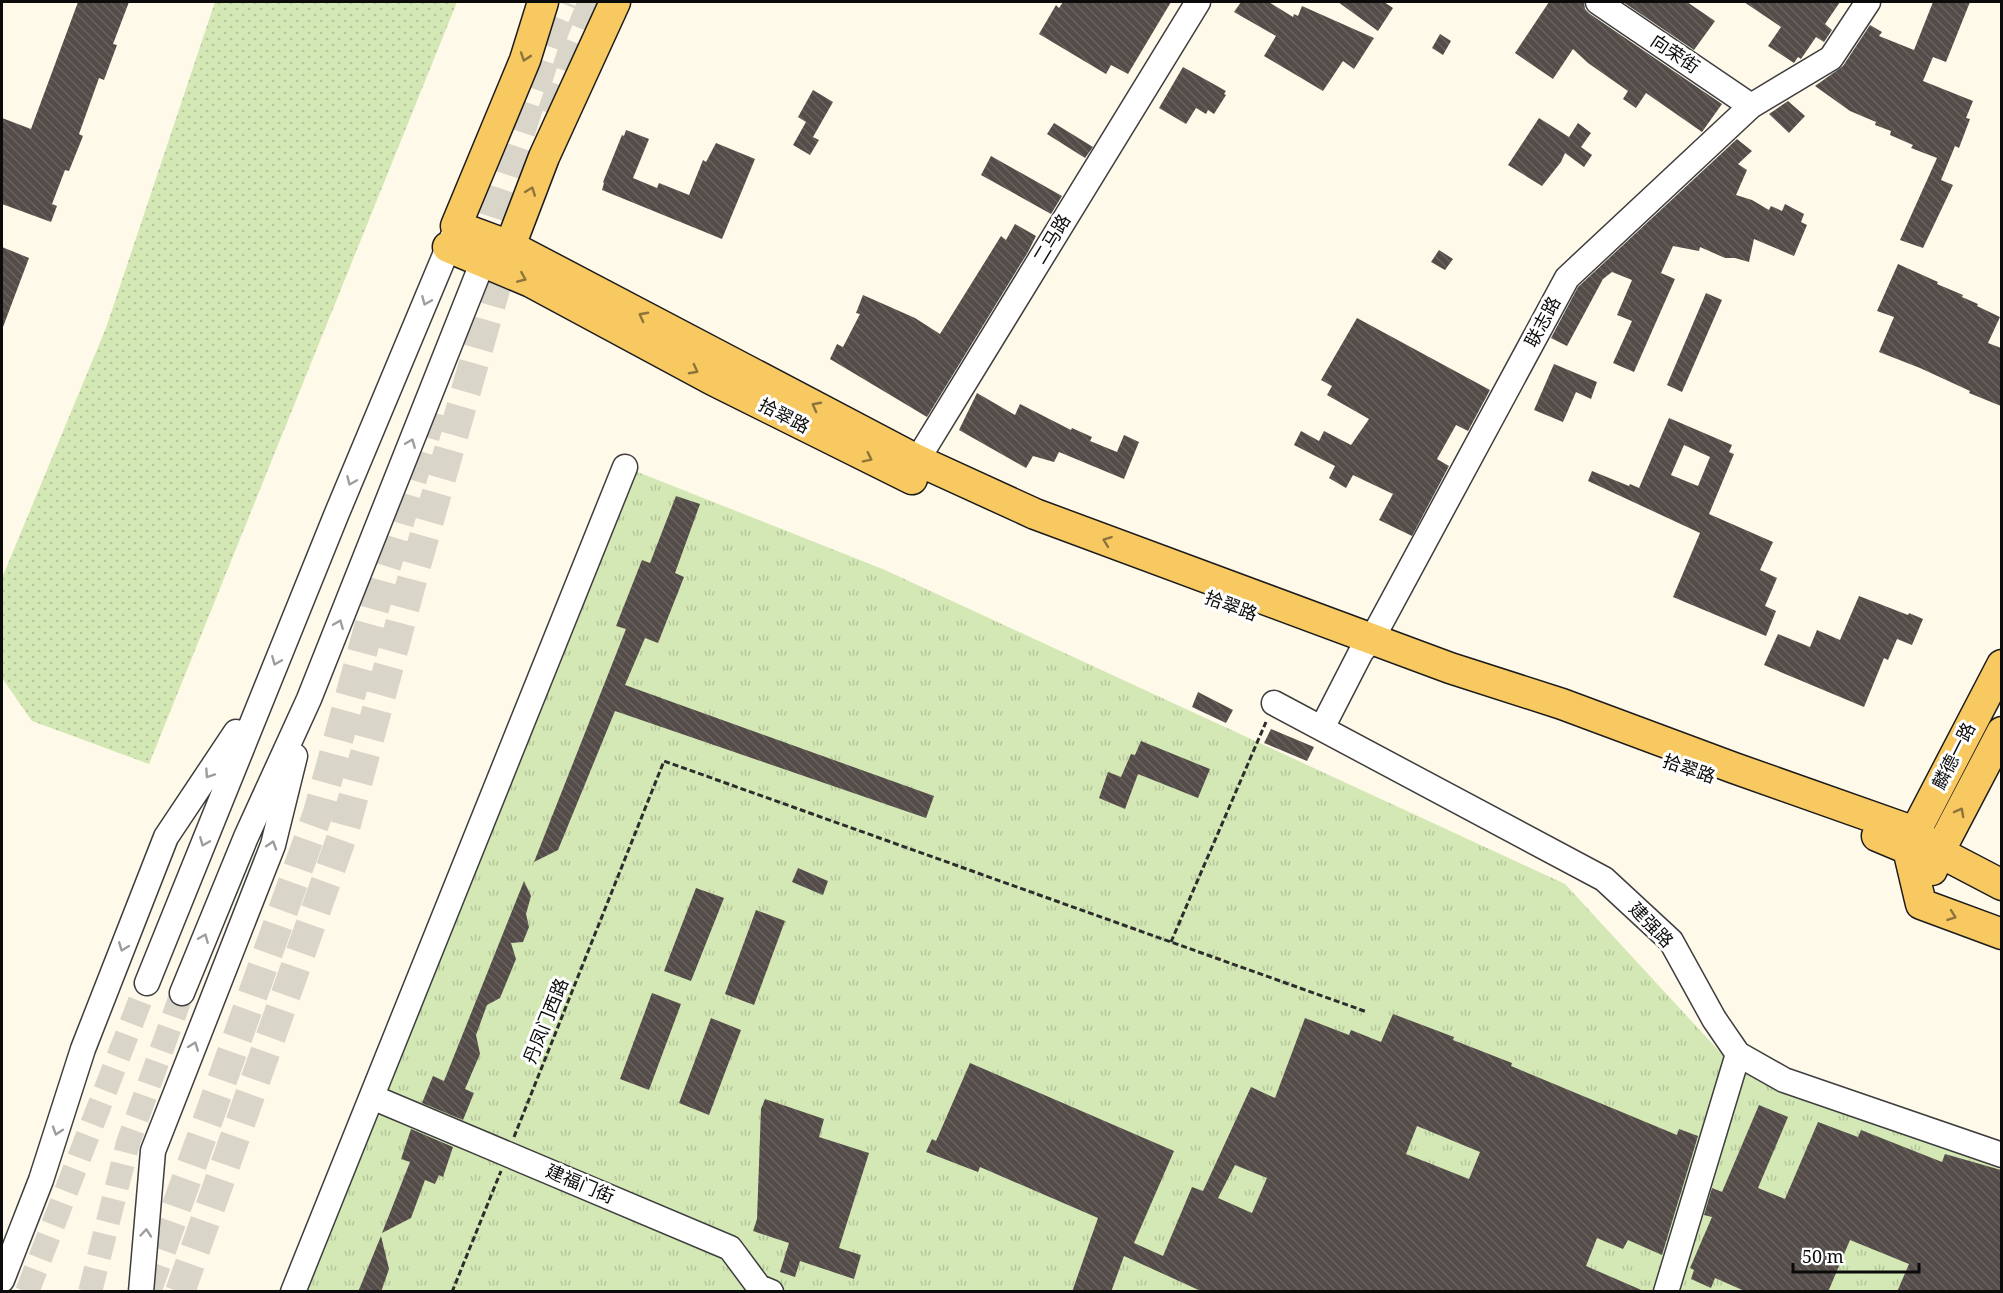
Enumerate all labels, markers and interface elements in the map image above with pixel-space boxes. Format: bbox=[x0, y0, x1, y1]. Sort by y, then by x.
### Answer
street label: 向荣街 bbox=[1646, 28, 1705, 78]
one-way arrow bbox=[520, 51, 533, 62]
one-way arrow bbox=[524, 187, 536, 198]
street label: 二马路 bbox=[1027, 209, 1075, 268]
one-way arrow bbox=[515, 271, 526, 283]
street label: 联志路 bbox=[1519, 292, 1565, 351]
one-way arrow bbox=[421, 295, 433, 306]
one-way arrow bbox=[639, 312, 649, 323]
one-way arrow bbox=[687, 363, 698, 374]
street label: 拾翠路 bbox=[755, 392, 814, 438]
one-way arrow bbox=[811, 402, 822, 413]
one-way arrow bbox=[404, 438, 416, 449]
one-way arrow bbox=[861, 450, 872, 462]
one-way arrow bbox=[346, 474, 358, 485]
one-way arrow bbox=[1102, 535, 1113, 548]
street label: 拾翠路 bbox=[1202, 585, 1261, 626]
one-way arrow bbox=[332, 619, 344, 630]
one-way arrow bbox=[271, 655, 283, 666]
street label: 麟德一路 bbox=[1926, 718, 1980, 793]
street label: 拾翠路 bbox=[1660, 748, 1719, 788]
one-way arrow bbox=[205, 767, 216, 778]
one-way arrow bbox=[1952, 807, 1964, 818]
one-way arrow bbox=[198, 836, 211, 847]
one-way arrow bbox=[265, 840, 277, 851]
street label: 建强路 bbox=[1624, 897, 1679, 952]
one-way arrow bbox=[1946, 909, 1957, 921]
one-way arrow bbox=[197, 934, 210, 944]
one-way arrow bbox=[118, 941, 130, 952]
street label: 丹凤门西路 bbox=[517, 974, 573, 1067]
one-way arrow bbox=[187, 1041, 199, 1052]
one-way arrow bbox=[51, 1125, 64, 1136]
street label: 建福门街 bbox=[543, 1158, 618, 1208]
one-way arrow bbox=[139, 1229, 152, 1238]
scale bar bbox=[1793, 1236, 1919, 1274]
text: 50 m bbox=[1802, 1244, 1844, 1268]

